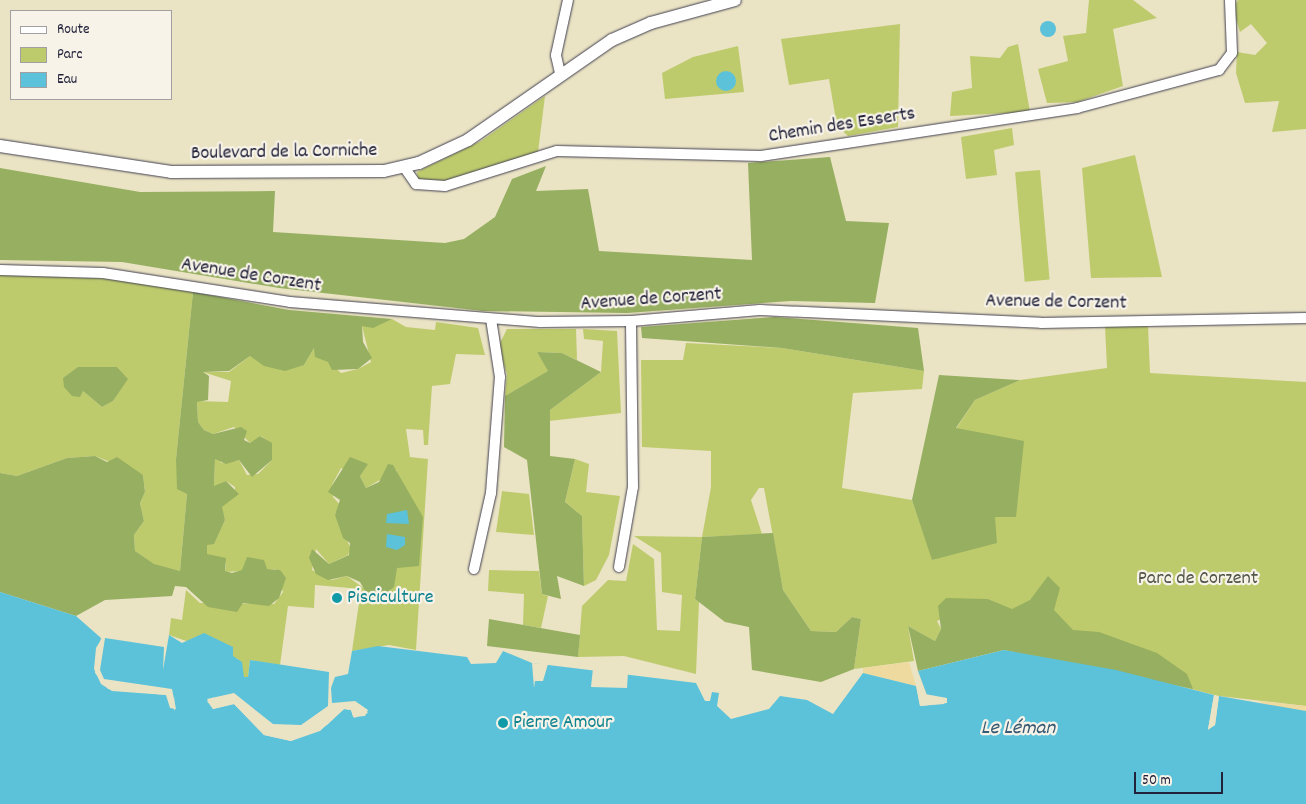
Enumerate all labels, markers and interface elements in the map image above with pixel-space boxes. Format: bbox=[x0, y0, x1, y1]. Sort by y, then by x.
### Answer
legend bbox=[10, 10, 172, 100]
text: Route bbox=[57, 19, 90, 41]
text: Parc bbox=[57, 44, 82, 66]
text: Eau bbox=[57, 69, 77, 91]
street label: Chemin des Esserts bbox=[767, 103, 917, 149]
street label: Boulevard de la Corniche bbox=[191, 139, 377, 167]
street label: Avenue de Corzent bbox=[179, 253, 323, 299]
street label: Avenue de Corzent bbox=[580, 283, 722, 317]
street label: Avenue de Corzent bbox=[985, 290, 1127, 316]
park label: Parc de Corzent bbox=[1138, 567, 1258, 591]
place label: Pisciculture bbox=[347, 586, 433, 610]
marker: Pisciculture bbox=[331, 592, 343, 604]
place label: Pierre Amour bbox=[513, 711, 612, 735]
water label: Le Léman bbox=[981, 716, 1055, 742]
marker: Pierre Amour bbox=[497, 717, 509, 729]
scale bar bbox=[1136, 762, 1225, 794]
text: 50 m bbox=[1142, 770, 1171, 792]

